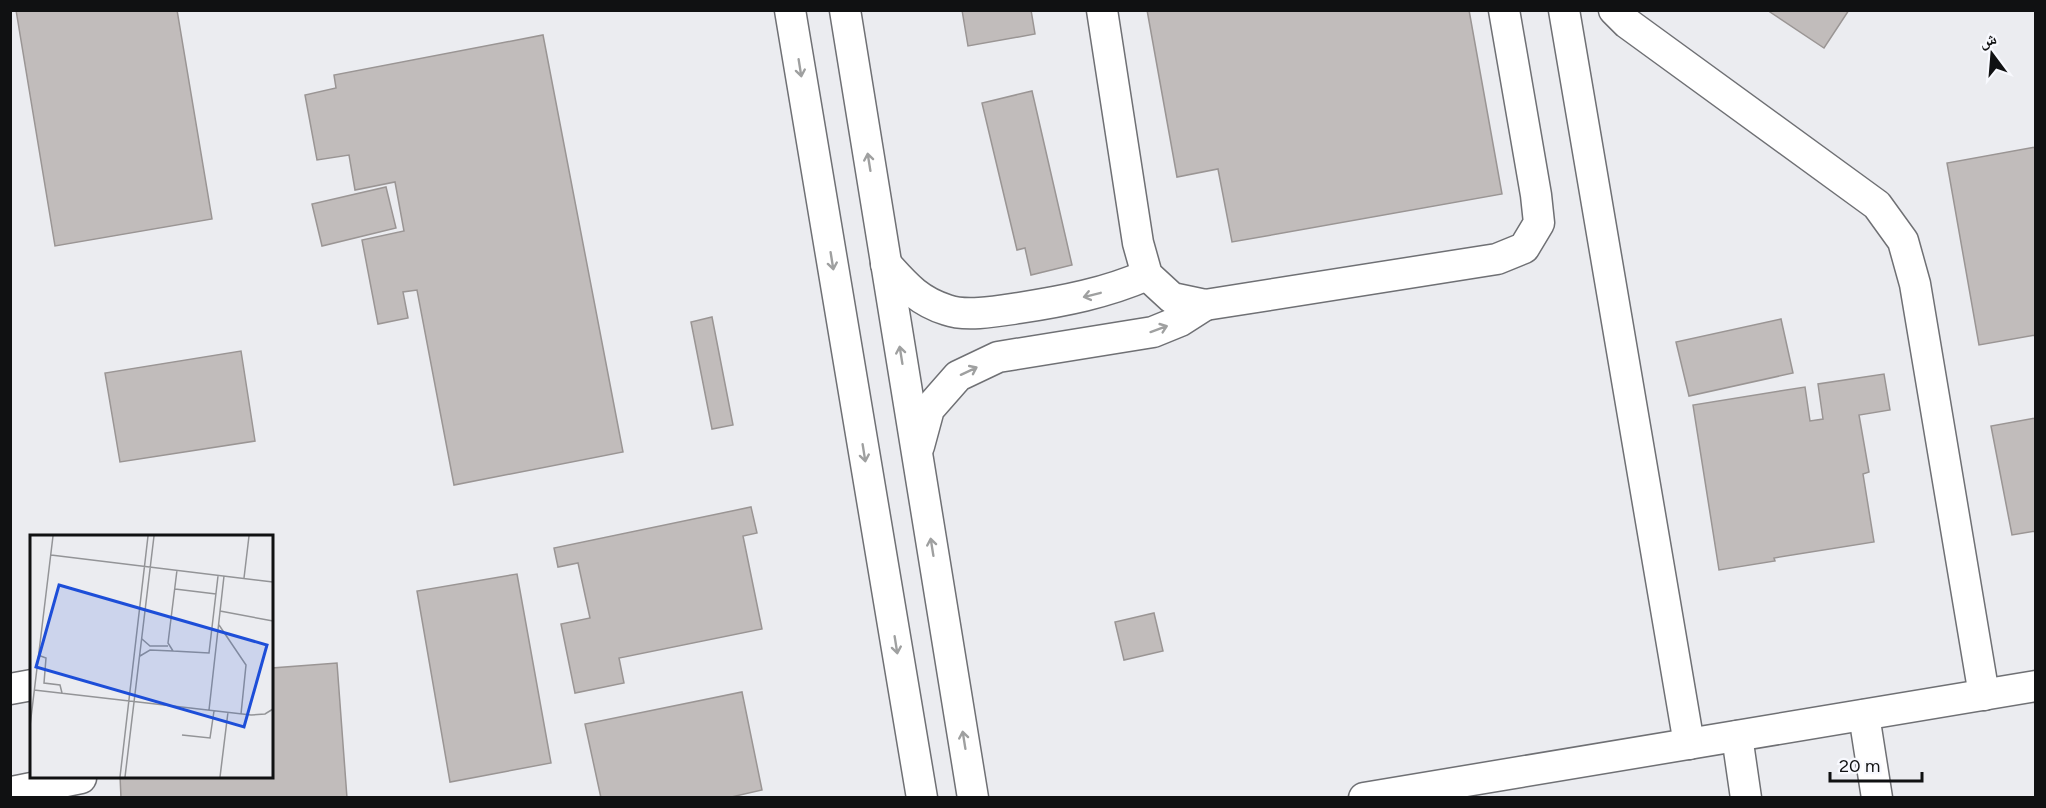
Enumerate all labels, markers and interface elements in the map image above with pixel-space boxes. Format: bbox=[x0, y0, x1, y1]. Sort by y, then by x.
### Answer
north arrow bbox=[1962, 24, 2022, 84]
text: ش bbox=[1977, 29, 1999, 52]
one-way arrow bbox=[795, 58, 806, 78]
one-way arrow bbox=[864, 153, 875, 173]
one-way arrow bbox=[827, 250, 838, 270]
one-way arrow bbox=[1083, 289, 1102, 301]
one-way arrow bbox=[1149, 323, 1168, 334]
one-way arrow bbox=[895, 346, 906, 365]
one-way arrow bbox=[960, 364, 978, 376]
one-way arrow bbox=[859, 443, 870, 462]
inset map bbox=[30, 535, 273, 778]
one-way arrow bbox=[927, 538, 938, 558]
one-way arrow bbox=[891, 635, 902, 655]
one-way arrow bbox=[958, 730, 969, 750]
scale bar bbox=[1830, 745, 1922, 783]
text: 20 m bbox=[1839, 755, 1880, 777]

